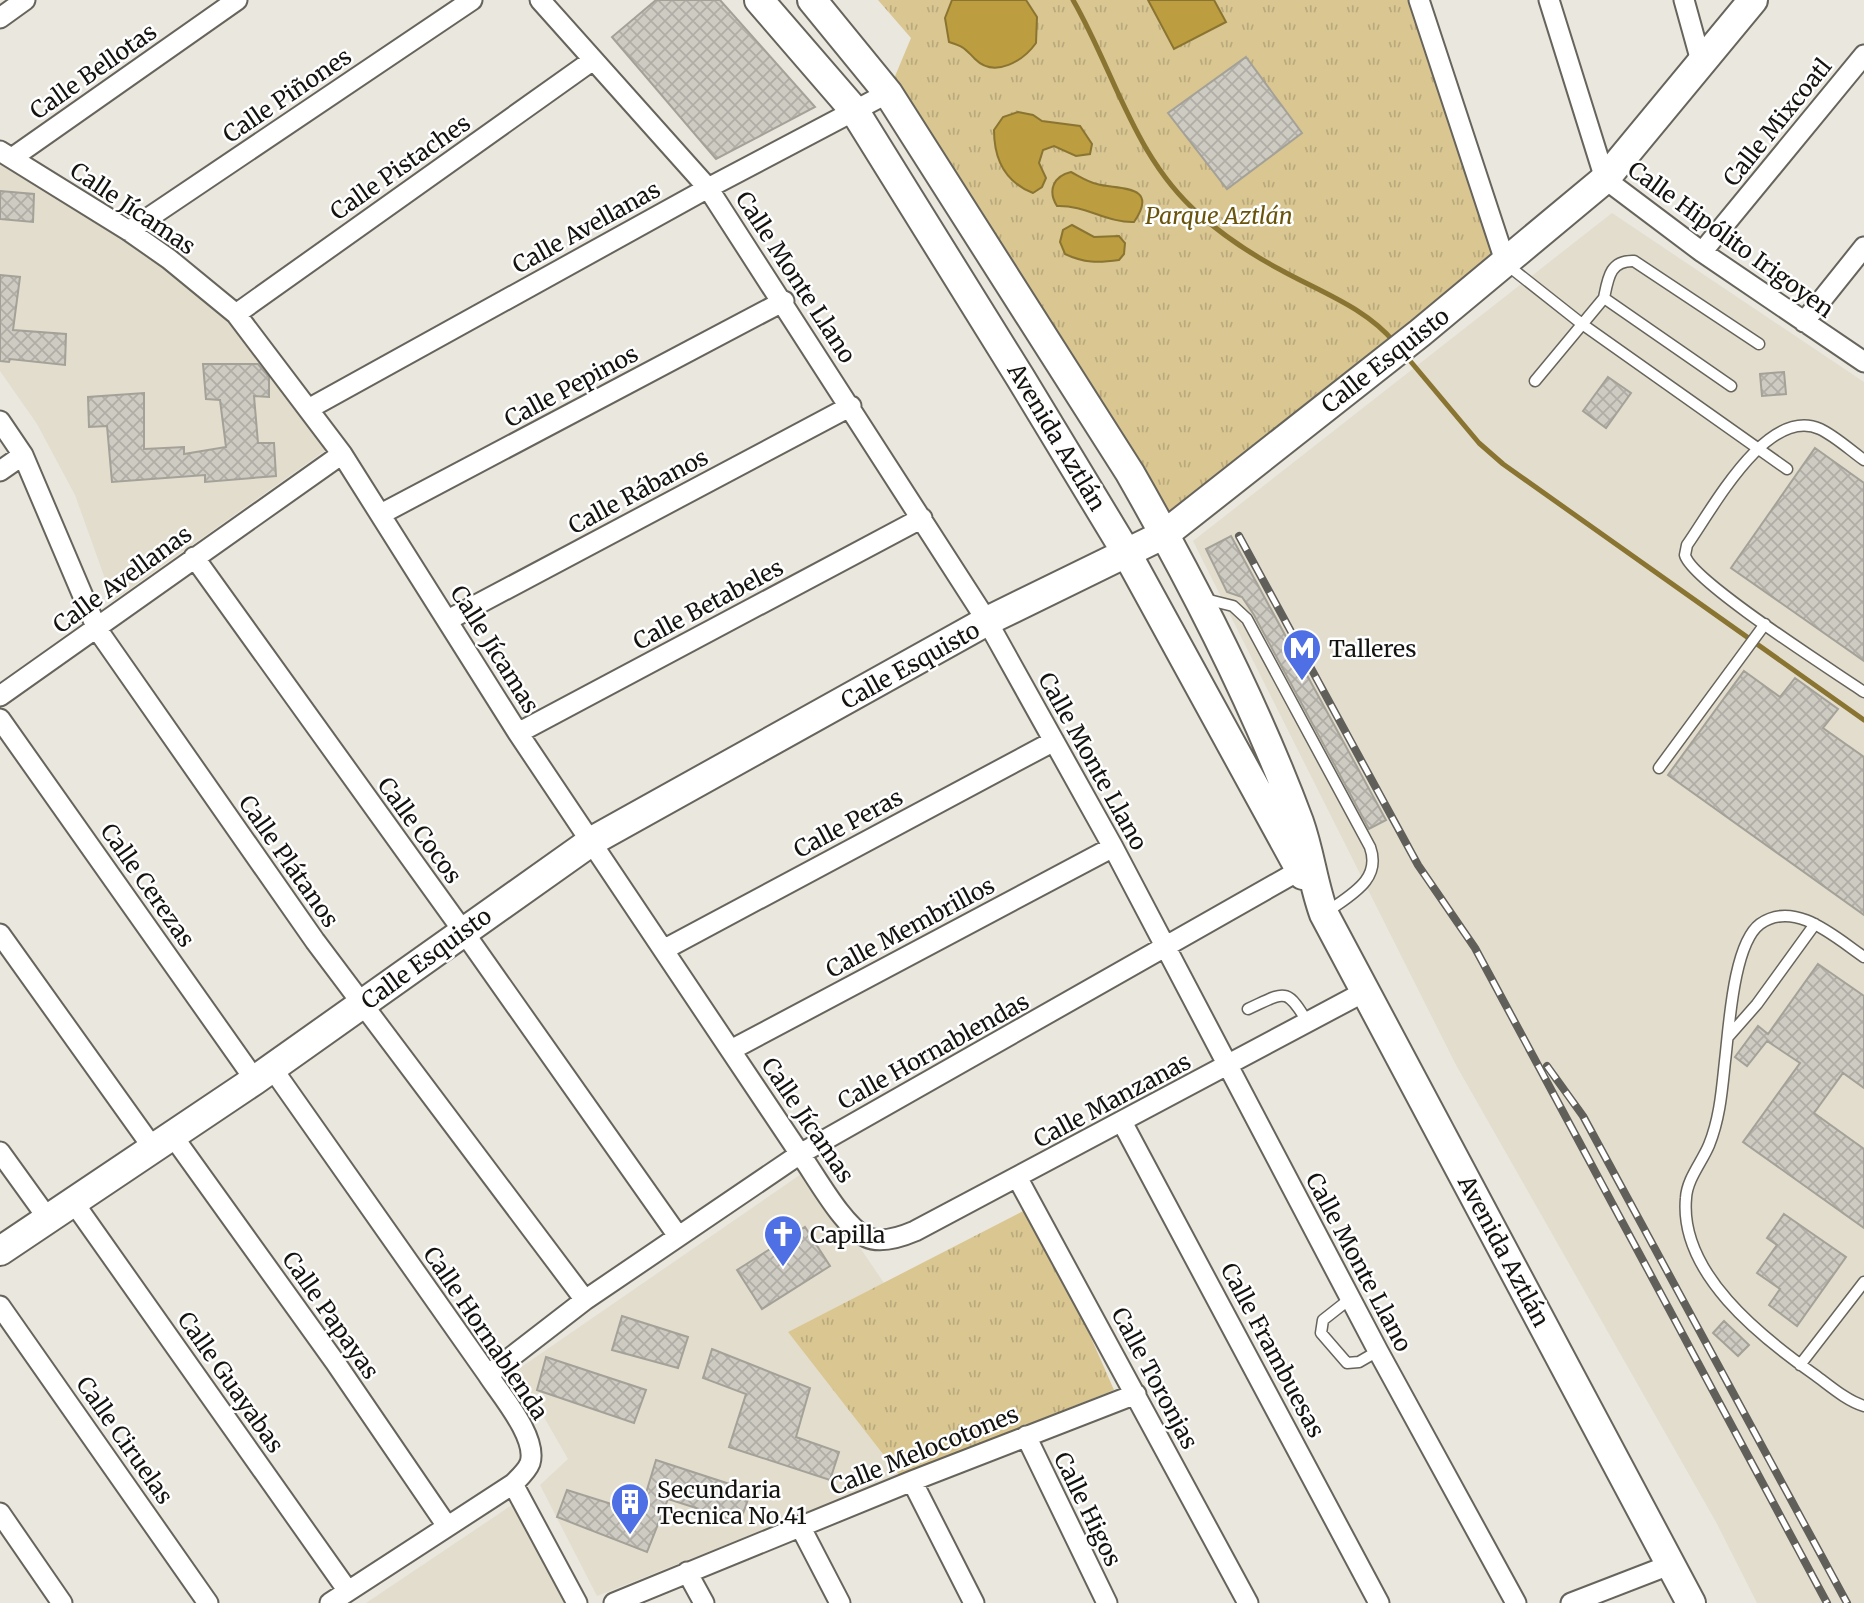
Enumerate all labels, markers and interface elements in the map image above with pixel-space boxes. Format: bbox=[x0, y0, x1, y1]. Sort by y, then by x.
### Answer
street label: Calle Bellotas bbox=[24, 17, 162, 125]
street label: Calle Piñones bbox=[217, 41, 357, 149]
street label: Calle Mixcoatl bbox=[1717, 52, 1837, 192]
street label: Calle Pistaches bbox=[324, 108, 476, 226]
street label: Calle Jícamas bbox=[65, 155, 201, 261]
street label: Calle Hipólito Irigoyen bbox=[1622, 155, 1840, 323]
street label: Calle Avellanas bbox=[507, 174, 665, 280]
street label: Calle Monte Llano bbox=[730, 186, 862, 368]
park label: Parque Aztlán bbox=[1145, 201, 1293, 230]
street label: Calle Esquisto bbox=[1315, 301, 1455, 419]
street label: Calle Pepinos bbox=[499, 339, 643, 433]
street label: Avenida Aztlán bbox=[1001, 357, 1112, 516]
street label: Calle Rábanos bbox=[563, 442, 713, 540]
street label: Calle Avellanas bbox=[47, 519, 197, 639]
street label: Calle Betabeles bbox=[628, 552, 788, 656]
street label: Calle Jícamas bbox=[444, 580, 546, 718]
street label: Calle Esquisto bbox=[836, 615, 984, 715]
metro station icon: Talleres bbox=[1281, 627, 1323, 682]
place label: Talleres bbox=[1329, 634, 1417, 663]
street label: Calle Monte Llano bbox=[1032, 667, 1154, 855]
street label: Calle Cocos bbox=[372, 771, 468, 889]
street label: Calle Peras bbox=[788, 782, 908, 864]
street label: Calle Plátanos bbox=[233, 789, 345, 933]
street label: Calle Cerezas bbox=[95, 817, 201, 953]
street label: Calle Membrillos bbox=[821, 870, 999, 984]
street label: Calle Esquisto bbox=[355, 901, 497, 1015]
street label: Calle Hornablendas bbox=[832, 986, 1034, 1116]
street label: Calle Manzanas bbox=[1028, 1046, 1196, 1154]
street label: Calle Jícamas bbox=[755, 1052, 861, 1188]
street label: Calle Monte Llano bbox=[1300, 1168, 1418, 1356]
street label: Avenida Aztlán bbox=[1452, 1170, 1556, 1331]
church icon: Capilla bbox=[762, 1213, 804, 1268]
place label: Capilla bbox=[810, 1220, 885, 1249]
street label: Calle Hornablenda bbox=[417, 1241, 555, 1425]
street label: Calle Papayas bbox=[276, 1246, 386, 1384]
street label: Calle Frambuesas bbox=[1215, 1258, 1331, 1442]
street label: Calle Toronjas bbox=[1105, 1302, 1205, 1454]
street label: Calle Guayabas bbox=[172, 1306, 290, 1458]
street label: Calle Ciruelas bbox=[70, 1371, 180, 1509]
street label: Calle Melocotones bbox=[826, 1399, 1022, 1501]
street label: Calle Higos bbox=[1048, 1447, 1128, 1571]
place label: Secundaria Tecnica No.41 bbox=[657, 1475, 807, 1530]
building icon: Secundaria Tecnica No.41 bbox=[609, 1481, 651, 1536]

